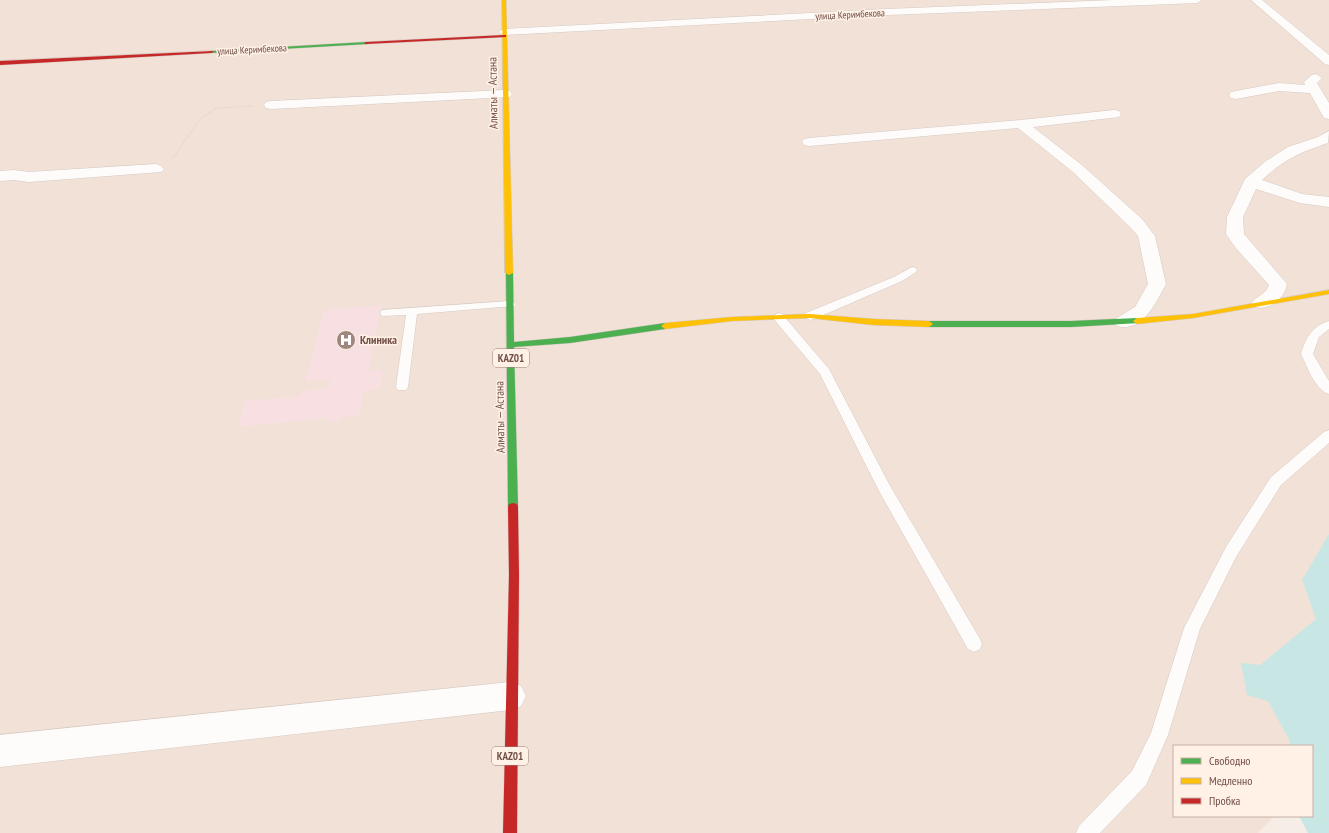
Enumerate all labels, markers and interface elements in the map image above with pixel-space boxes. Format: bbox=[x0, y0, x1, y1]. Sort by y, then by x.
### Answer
street label: улица Керимбекова bbox=[815, 6, 885, 23]
street label: улица Керимбекова bbox=[217, 41, 287, 58]
street label: Алматы — Астана bbox=[484, 57, 501, 129]
hospital icon: Клиника bbox=[335, 329, 357, 351]
place label: Клиника bbox=[360, 332, 397, 347]
road number: KАZ01 bbox=[493, 349, 529, 367]
street label: Алматы — Астана bbox=[491, 381, 508, 453]
legend bbox=[1173, 745, 1313, 817]
road number: KАZ01 bbox=[492, 747, 528, 765]
text: Свободно bbox=[1209, 753, 1251, 768]
text: Медленно bbox=[1209, 773, 1252, 788]
text: Пробка bbox=[1209, 793, 1241, 808]

